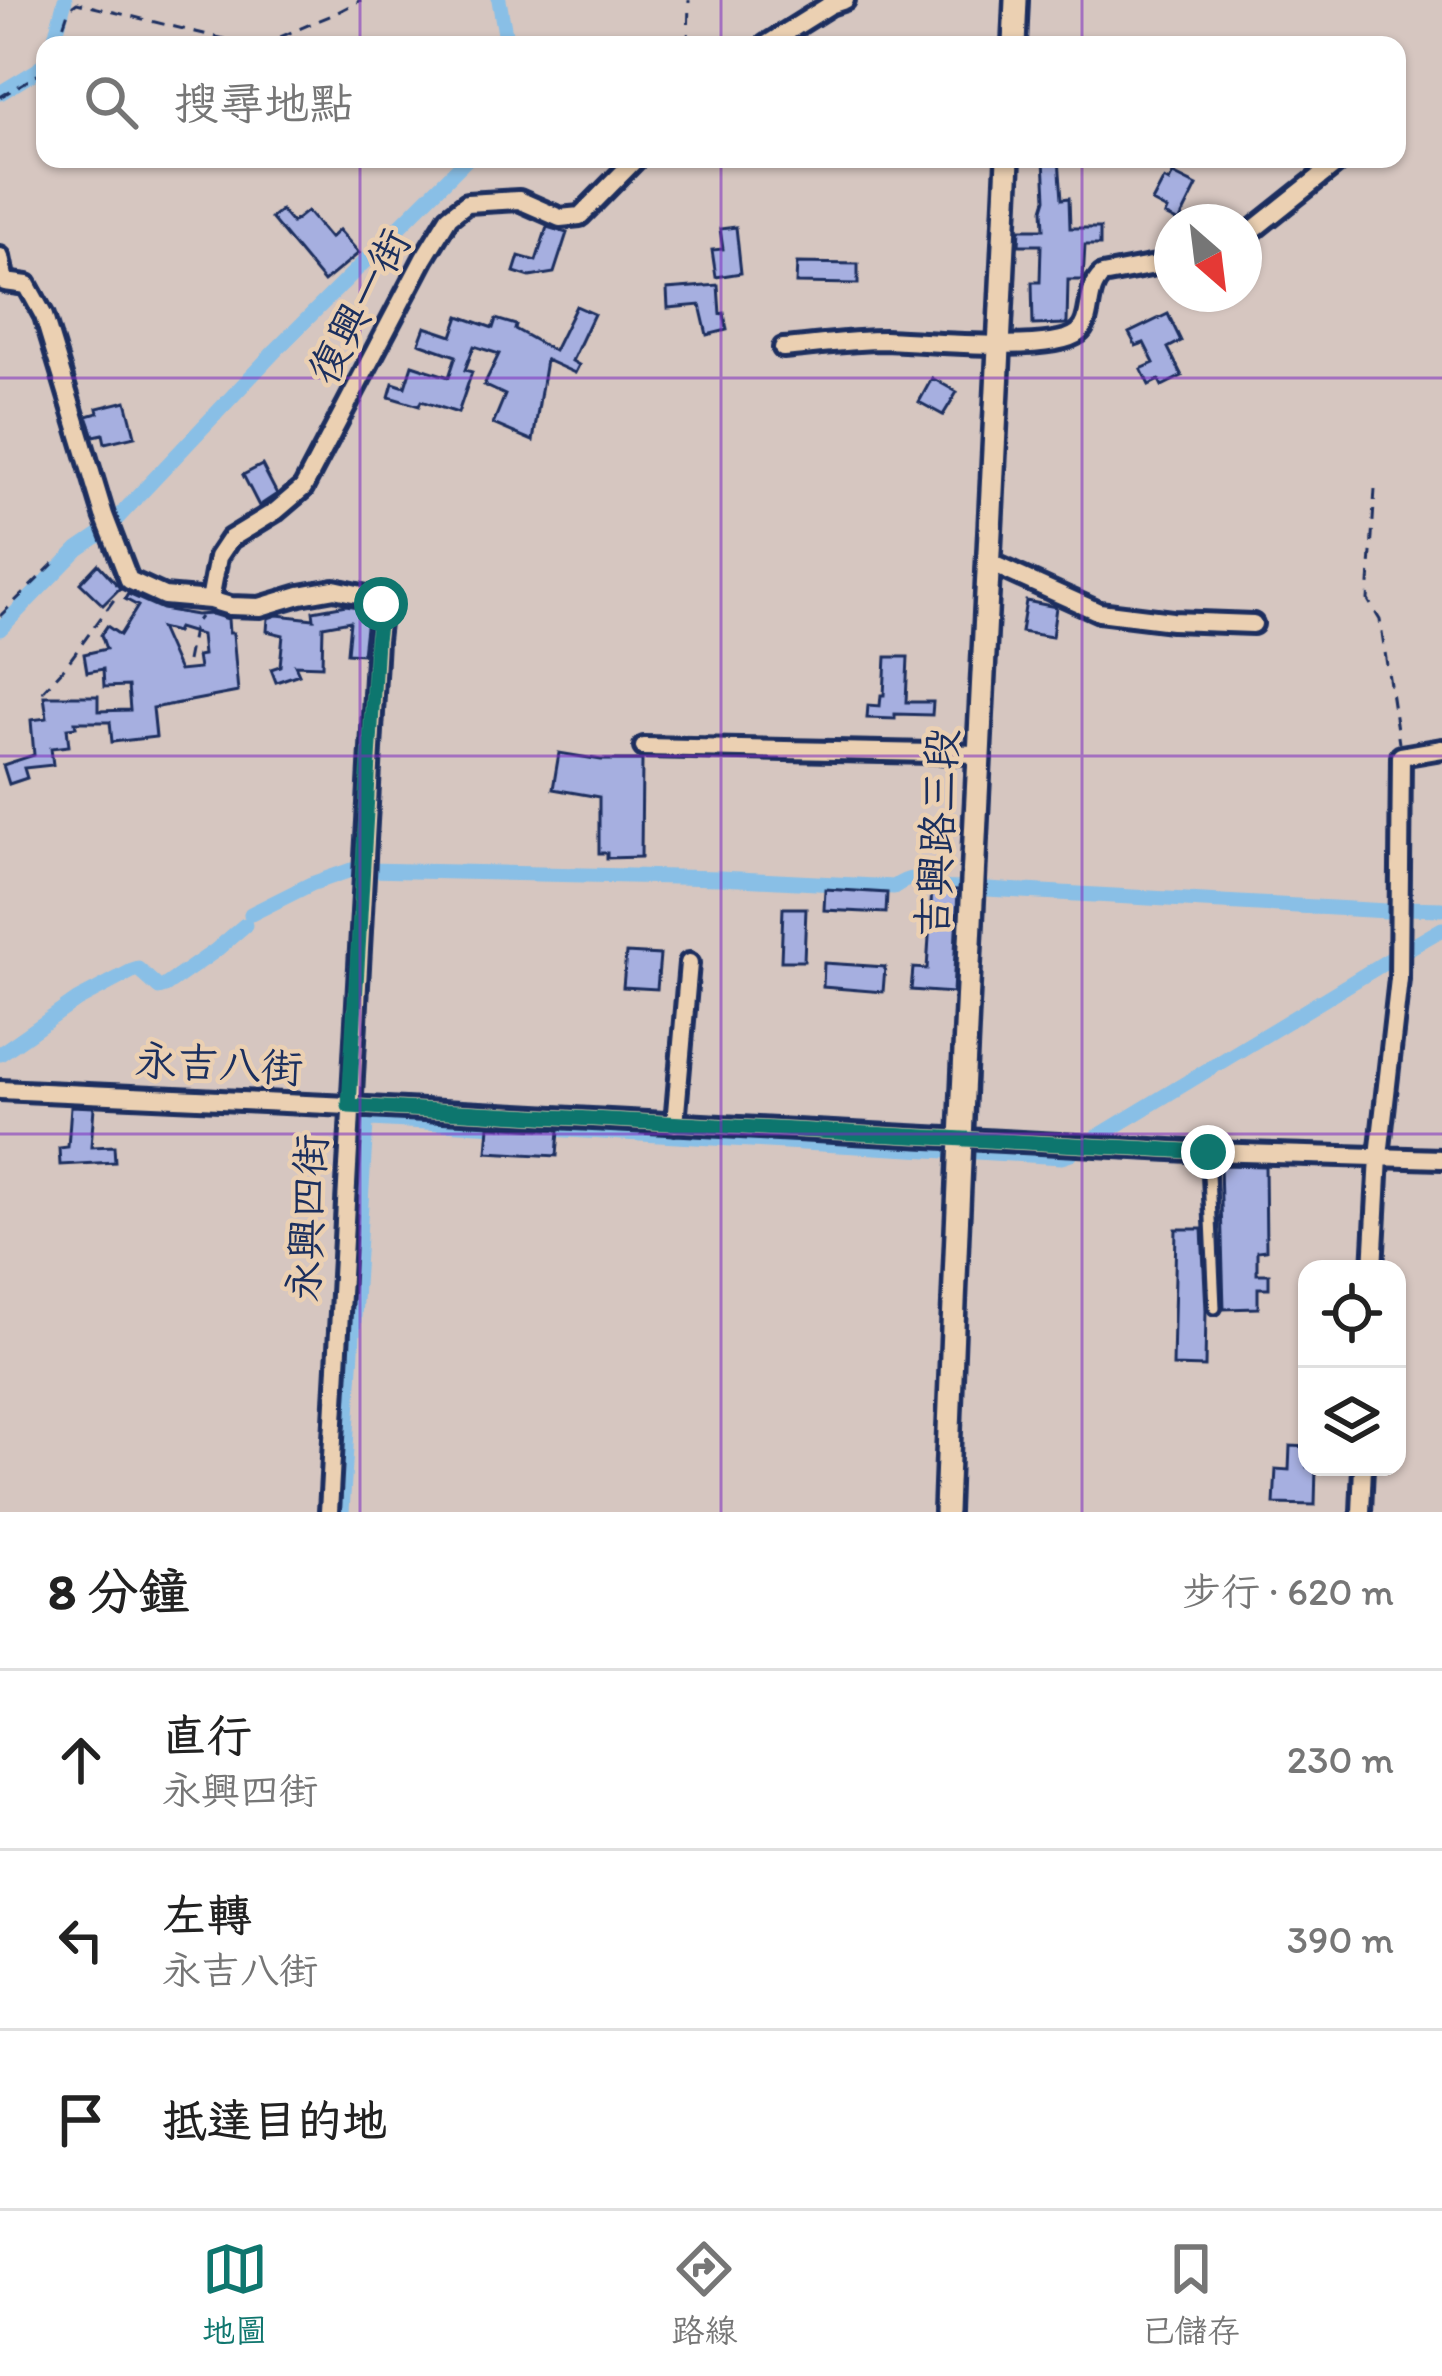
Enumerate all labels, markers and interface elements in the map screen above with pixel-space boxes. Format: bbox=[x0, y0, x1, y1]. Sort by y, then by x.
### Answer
search box bbox=[36, 36, 1406, 168]
icon: search bbox=[78, 69, 144, 135]
text: 搜尋地點 bbox=[174, 76, 354, 130]
north arrow bbox=[1154, 204, 1262, 312]
street label: 復興一街 bbox=[297, 220, 421, 392]
route start bbox=[354, 577, 408, 631]
street label: 吉興路三段 bbox=[906, 727, 968, 939]
street label: 永吉八街 bbox=[134, 1034, 304, 1094]
route end bbox=[1181, 1125, 1235, 1179]
street label: 永興四街 bbox=[277, 1133, 337, 1303]
map controls bbox=[1298, 1260, 1406, 1476]
button: locate bbox=[1298, 1260, 1406, 1368]
button: layers bbox=[1298, 1368, 1406, 1476]
text: 8 分鐘 bbox=[48, 1561, 189, 1622]
text: 步行 · 620 m bbox=[1182, 1568, 1394, 1615]
text: 直行 bbox=[162, 1708, 252, 1762]
icon: ahead bbox=[48, 1727, 114, 1793]
text: 230 m bbox=[1287, 1736, 1394, 1783]
text: 永興四街 bbox=[162, 1767, 318, 1814]
text: 左轉 bbox=[162, 1888, 252, 1942]
icon: left bbox=[48, 1907, 114, 1973]
text: 390 m bbox=[1287, 1916, 1394, 1963]
text: 永吉八街 bbox=[162, 1947, 318, 1994]
icon: arrive bbox=[48, 2087, 114, 2153]
text: 抵達目的地 bbox=[162, 2093, 387, 2147]
tab: 地圖 bbox=[202, 2236, 268, 2351]
tab: 路線 bbox=[671, 2236, 737, 2351]
tab: 已儲存 bbox=[1141, 2236, 1240, 2351]

